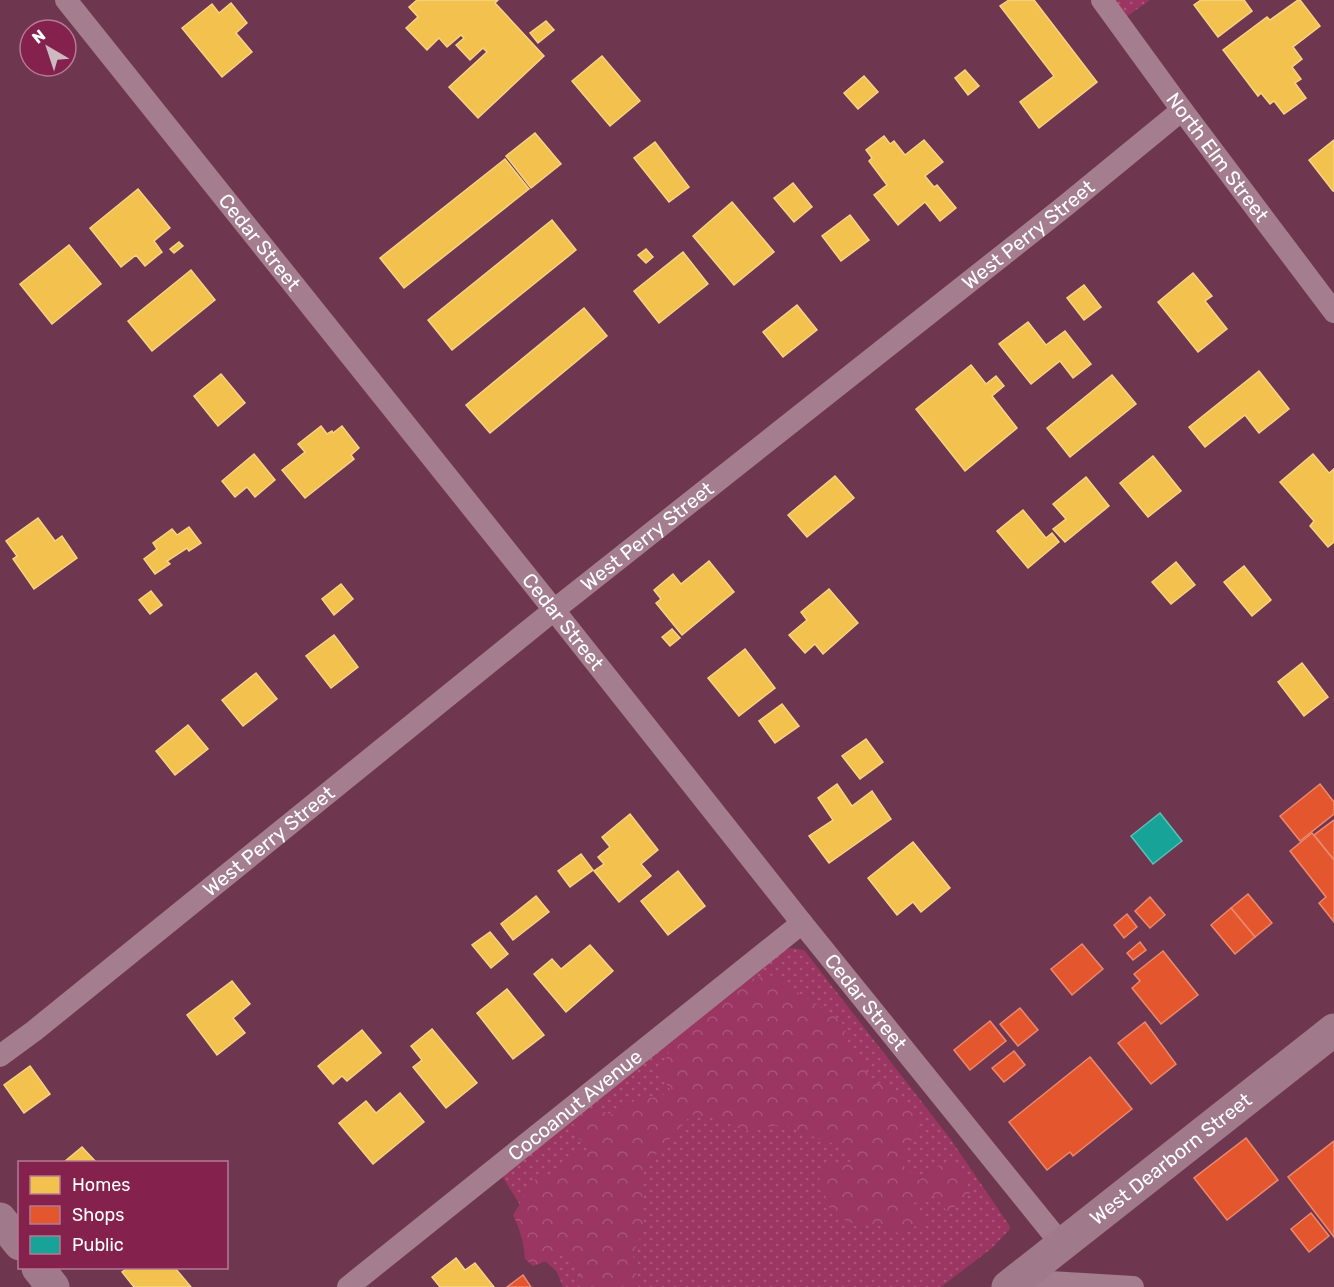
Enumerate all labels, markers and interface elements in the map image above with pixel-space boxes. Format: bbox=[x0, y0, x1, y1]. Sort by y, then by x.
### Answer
north arrow bbox=[18, 18, 78, 78]
text: N bbox=[28, 26, 49, 48]
street label: North Elm Street bbox=[1161, 88, 1274, 227]
street label: West Perry Street bbox=[957, 175, 1099, 295]
street label: Cedar Street bbox=[214, 189, 306, 296]
street label: West Perry Street bbox=[576, 477, 718, 596]
street label: Cedar Street bbox=[517, 568, 609, 675]
street label: West Perry Street bbox=[198, 781, 339, 901]
street label: Cedar Street bbox=[820, 949, 912, 1055]
street label: Cocoanut Avenue bbox=[503, 1044, 647, 1166]
street label: West Dearborn Street bbox=[1085, 1088, 1256, 1230]
legend bbox=[18, 1161, 228, 1269]
text: Homes bbox=[72, 1174, 130, 1196]
text: Shops bbox=[72, 1204, 124, 1226]
text: Public bbox=[72, 1234, 124, 1256]

